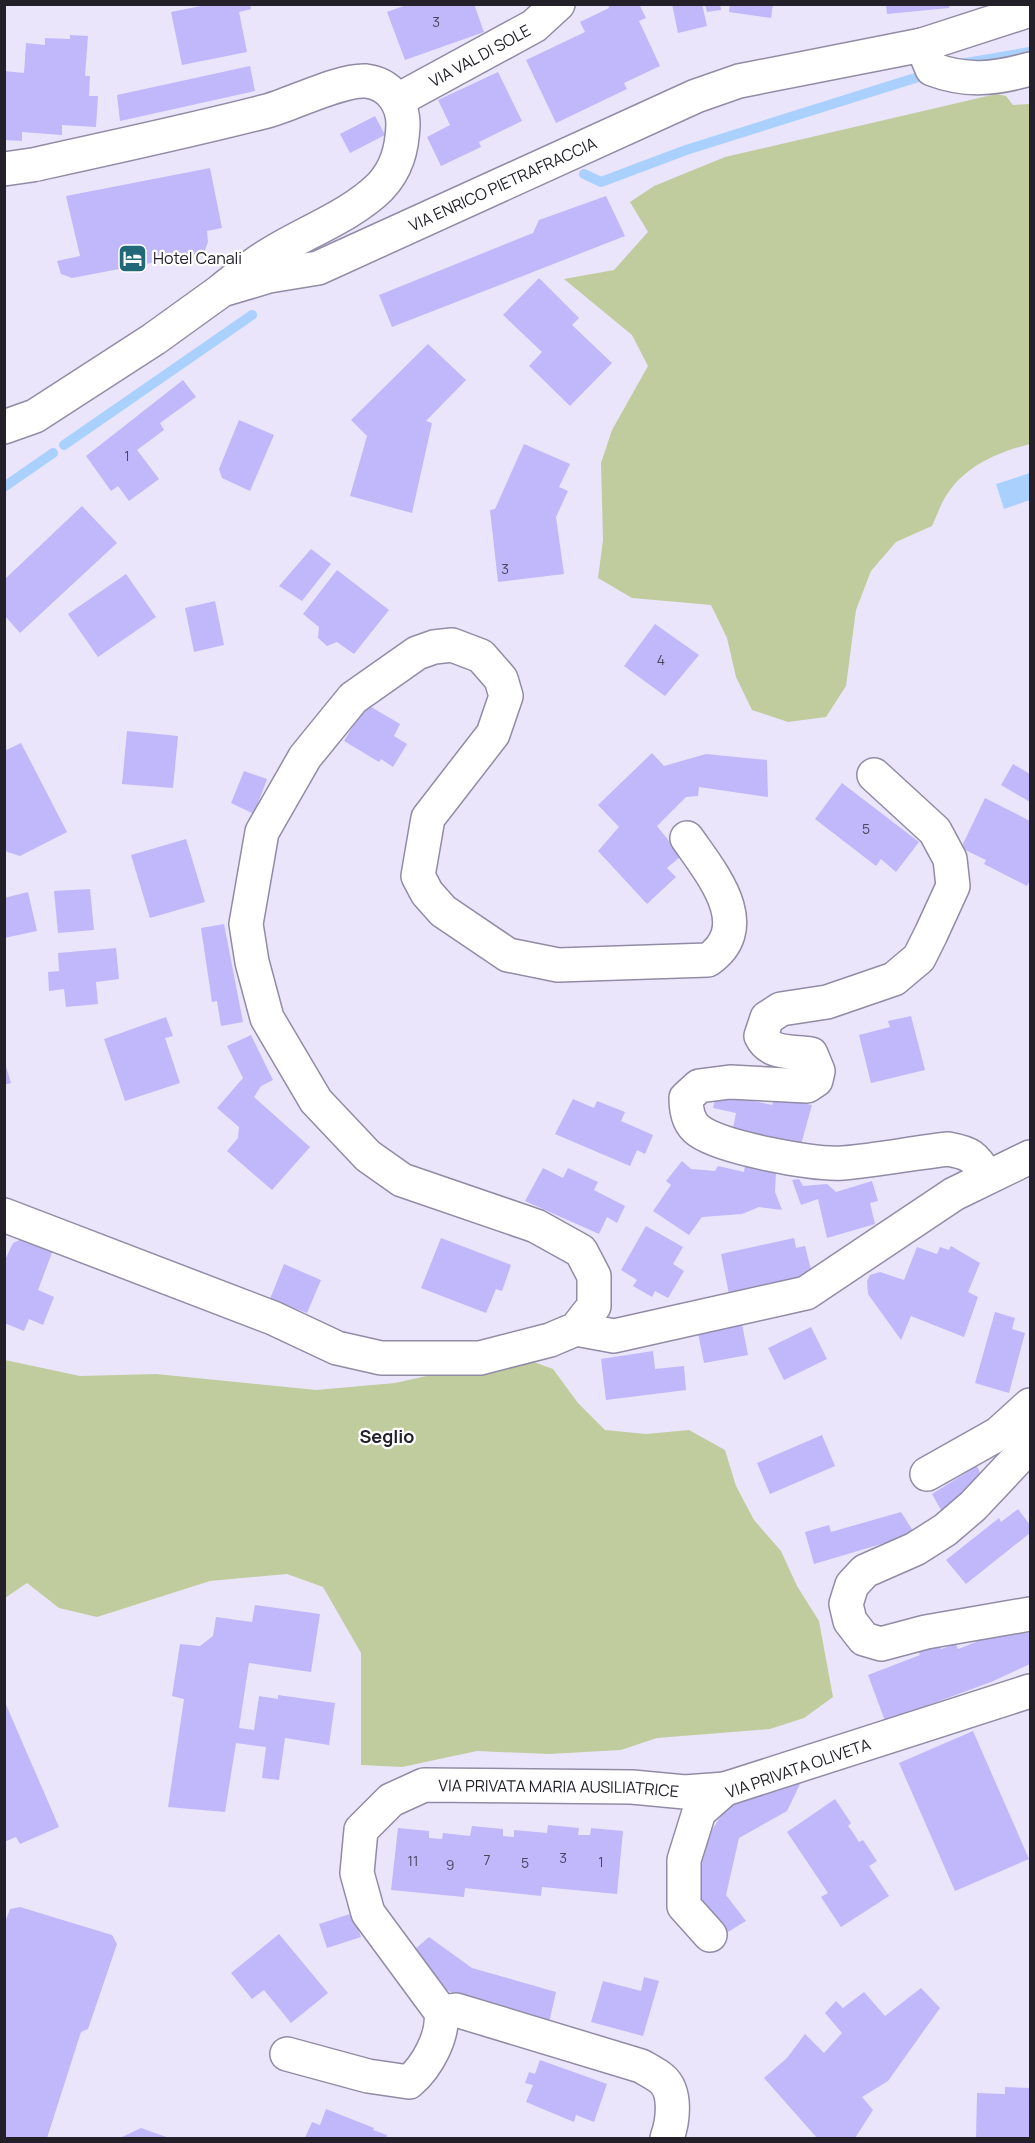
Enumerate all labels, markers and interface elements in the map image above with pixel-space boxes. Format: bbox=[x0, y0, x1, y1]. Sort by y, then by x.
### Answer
house number: 3 bbox=[432, 12, 440, 31]
street label: VIA VAL DI SOLE bbox=[425, 19, 534, 92]
street label: VIA ENRICO PIETRAFRACCIA bbox=[405, 132, 600, 236]
hotel icon: Hotel Canali bbox=[116, 242, 148, 274]
place label: Hotel Canali bbox=[153, 247, 242, 269]
house number: 1 bbox=[124, 446, 130, 465]
house number: 3 bbox=[501, 559, 509, 578]
house number: 4 bbox=[657, 650, 665, 669]
house number: 5 bbox=[862, 819, 870, 838]
district label: Seglio bbox=[360, 1424, 414, 1448]
street label: VIA PRIVATA OLIVETA bbox=[723, 1733, 873, 1803]
street label: VIA PRIVATA MARIA AUSILIATRICE bbox=[438, 1774, 680, 1802]
house number: 3 bbox=[559, 1848, 567, 1867]
house number: 7 bbox=[483, 1850, 491, 1869]
house number: 11 bbox=[408, 1851, 418, 1870]
house number: 1 bbox=[598, 1852, 604, 1871]
house number: 5 bbox=[521, 1853, 529, 1872]
house number: 9 bbox=[446, 1855, 454, 1874]

